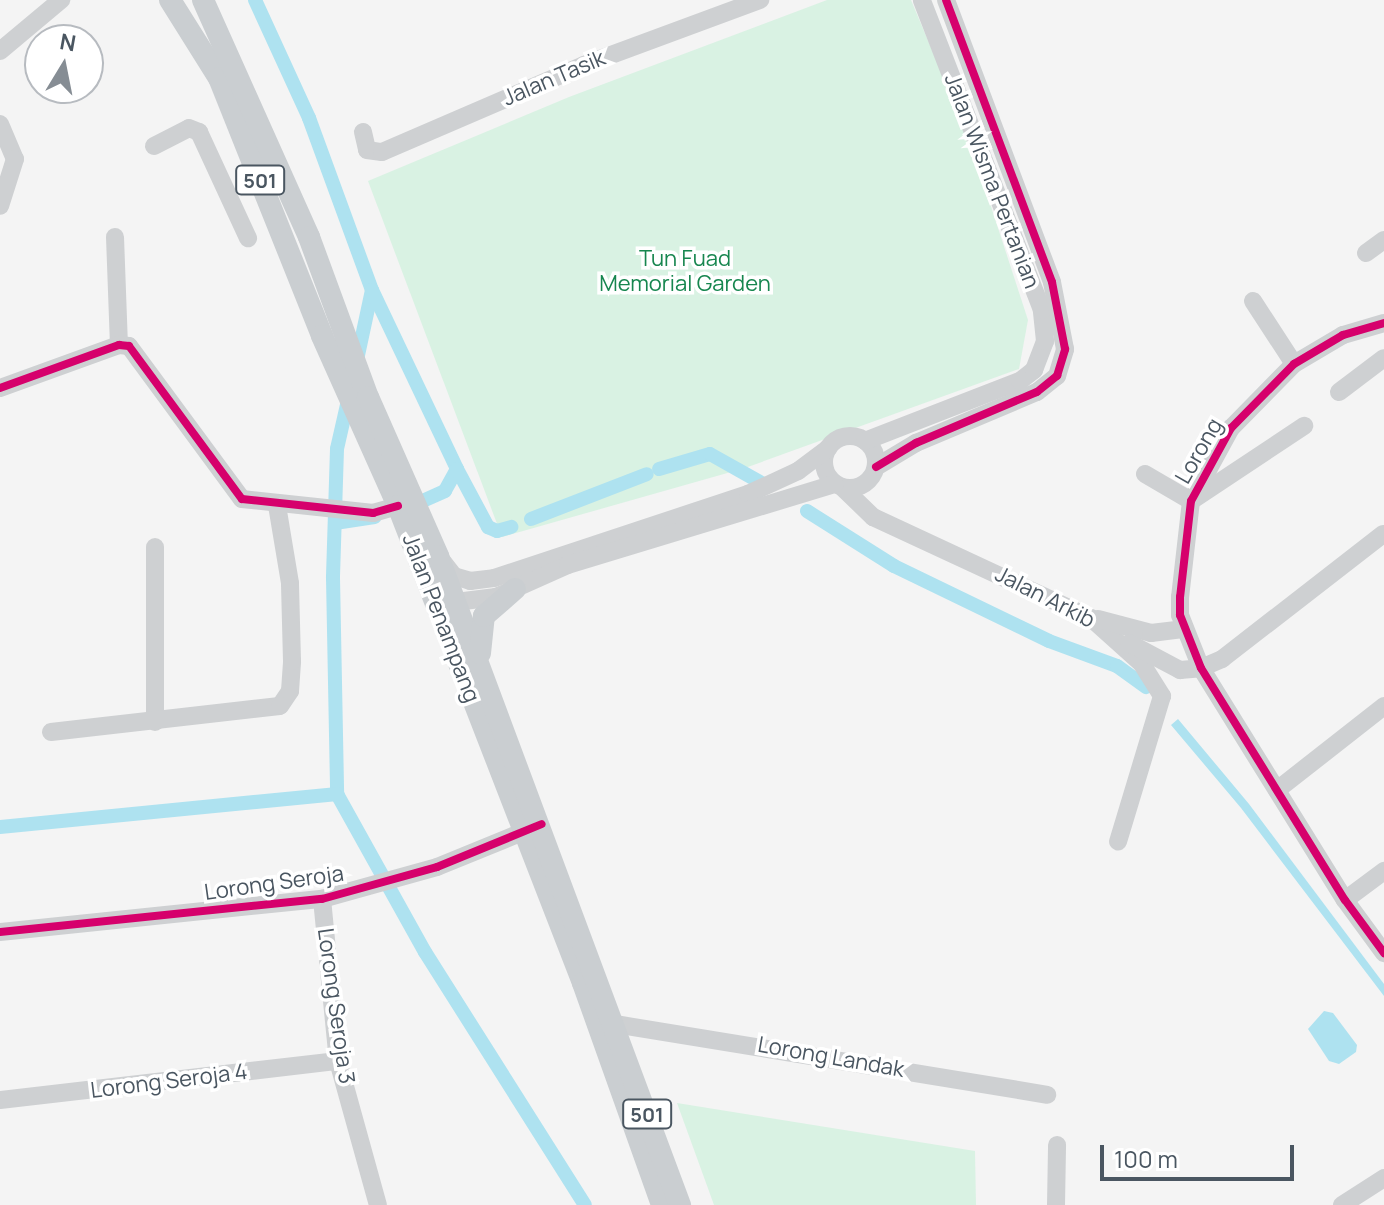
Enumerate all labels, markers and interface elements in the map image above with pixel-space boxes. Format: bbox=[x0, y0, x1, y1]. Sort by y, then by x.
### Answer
north arrow bbox=[24, 24, 104, 104]
text: N bbox=[57, 26, 78, 58]
street label: Jalan Tasik bbox=[499, 45, 609, 111]
street label: Jalan Wisma Pertanian bbox=[939, 70, 1045, 292]
road number: 501 bbox=[234, 164, 286, 196]
park label: Tun Fuad Memorial Garden bbox=[599, 245, 771, 296]
street label: Lorong bbox=[1170, 414, 1228, 488]
street label: Jalan Penampang bbox=[397, 530, 485, 706]
street label: Jalan Arkib bbox=[991, 561, 1099, 633]
street label: Lorong Seroja bbox=[203, 860, 345, 906]
street label: Lorong Seroja 3 bbox=[312, 926, 360, 1086]
street label: Lorong Landak bbox=[756, 1031, 906, 1083]
street label: Lorong Seroja 4 bbox=[89, 1058, 249, 1104]
road number: 501 bbox=[621, 1098, 673, 1130]
scale bar bbox=[1104, 1129, 1298, 1179]
text: 100 m bbox=[1114, 1142, 1178, 1175]

